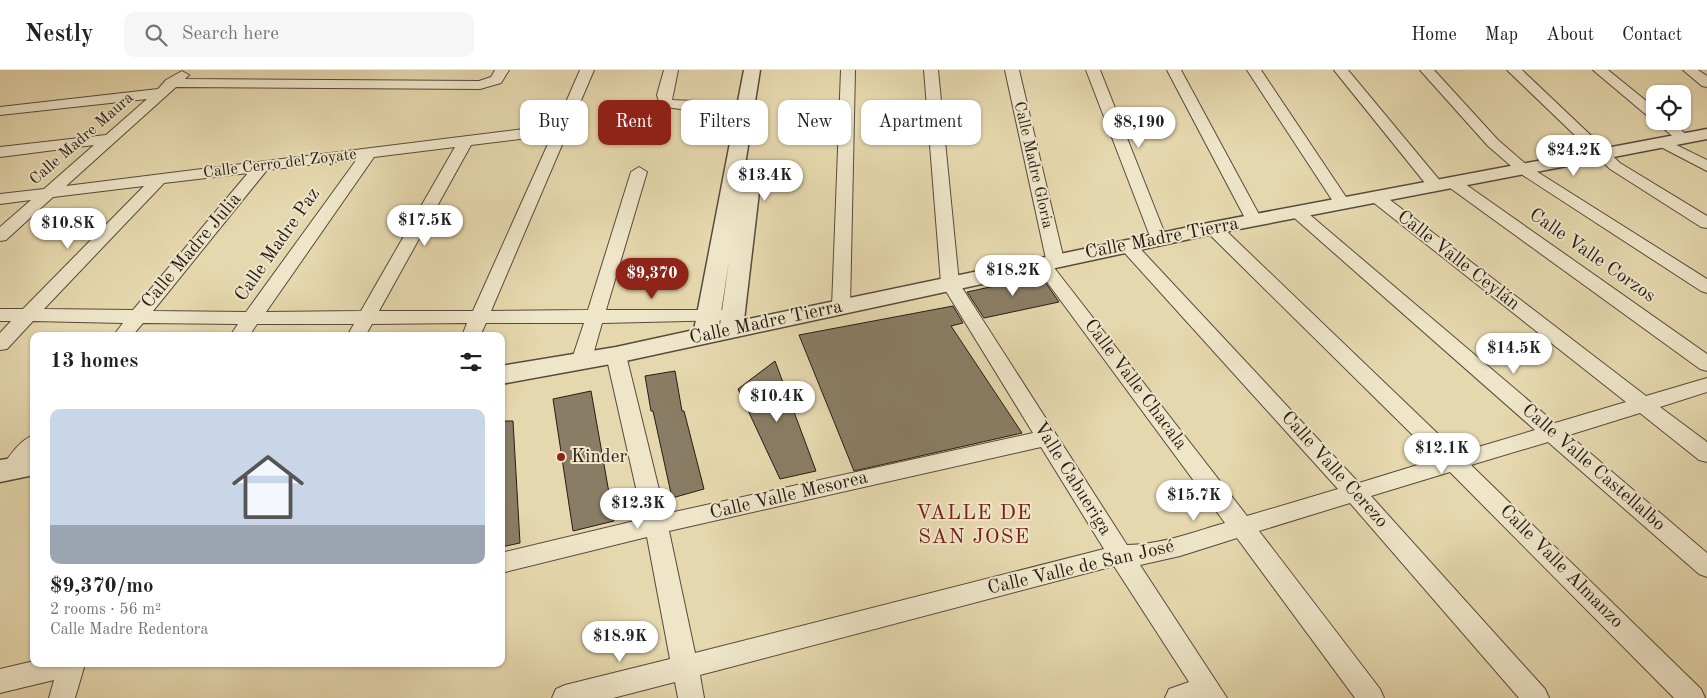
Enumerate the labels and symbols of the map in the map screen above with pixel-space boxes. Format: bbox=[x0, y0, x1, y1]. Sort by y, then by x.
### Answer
street label: Calle Madre Maura bbox=[27, 90, 137, 188]
street label: Calle Madre Gloria bbox=[1011, 100, 1055, 230]
pin: $8,190 bbox=[1098, 106, 1180, 149]
pin: $24.2K bbox=[1533, 134, 1615, 177]
street label: Calle Cerro del Zoyate bbox=[202, 147, 358, 181]
pin: $13.4K bbox=[724, 160, 806, 202]
street label: Calle Madre Paz bbox=[232, 185, 324, 305]
street label: Calle Madre Julia bbox=[139, 189, 246, 312]
pin: $17.5K bbox=[384, 204, 466, 247]
street label: Calle Valle Corzos bbox=[1525, 205, 1659, 307]
street label: Calle Valle Ceylán bbox=[1393, 207, 1523, 315]
pin: $10.8K bbox=[27, 208, 109, 250]
street label: Calle Madre Tierra bbox=[1084, 215, 1241, 263]
pin: $18.2K bbox=[972, 254, 1054, 297]
pin: $9,370 bbox=[611, 258, 693, 300]
street label: Calle Madre Tierra bbox=[688, 297, 845, 349]
street label: Calle Valle Chacala bbox=[1080, 316, 1190, 454]
pin: $14.5K bbox=[1473, 332, 1555, 375]
pin: $10.4K bbox=[736, 380, 818, 423]
street label: Calle Valle Castellalbo bbox=[1518, 401, 1668, 535]
street label: Calle Valle Cerezo bbox=[1277, 408, 1391, 532]
street label: Valle Cabueriga bbox=[1029, 419, 1115, 540]
pin: $12.1K bbox=[1401, 432, 1483, 475]
place label: Kinder bbox=[571, 448, 627, 467]
marker: Kinder bbox=[555, 451, 567, 463]
street label: Calle Valle Mesorea bbox=[708, 468, 870, 523]
pin: $15.7K bbox=[1153, 480, 1235, 522]
pin: $12.3K bbox=[597, 488, 679, 530]
street label: Calle Valle Almanzo bbox=[1496, 502, 1626, 632]
district label: VALLE DE SAN JOSE bbox=[916, 503, 1032, 548]
street label: Calle Valle de San José bbox=[986, 537, 1176, 599]
pin: $18.9K bbox=[579, 620, 661, 663]

